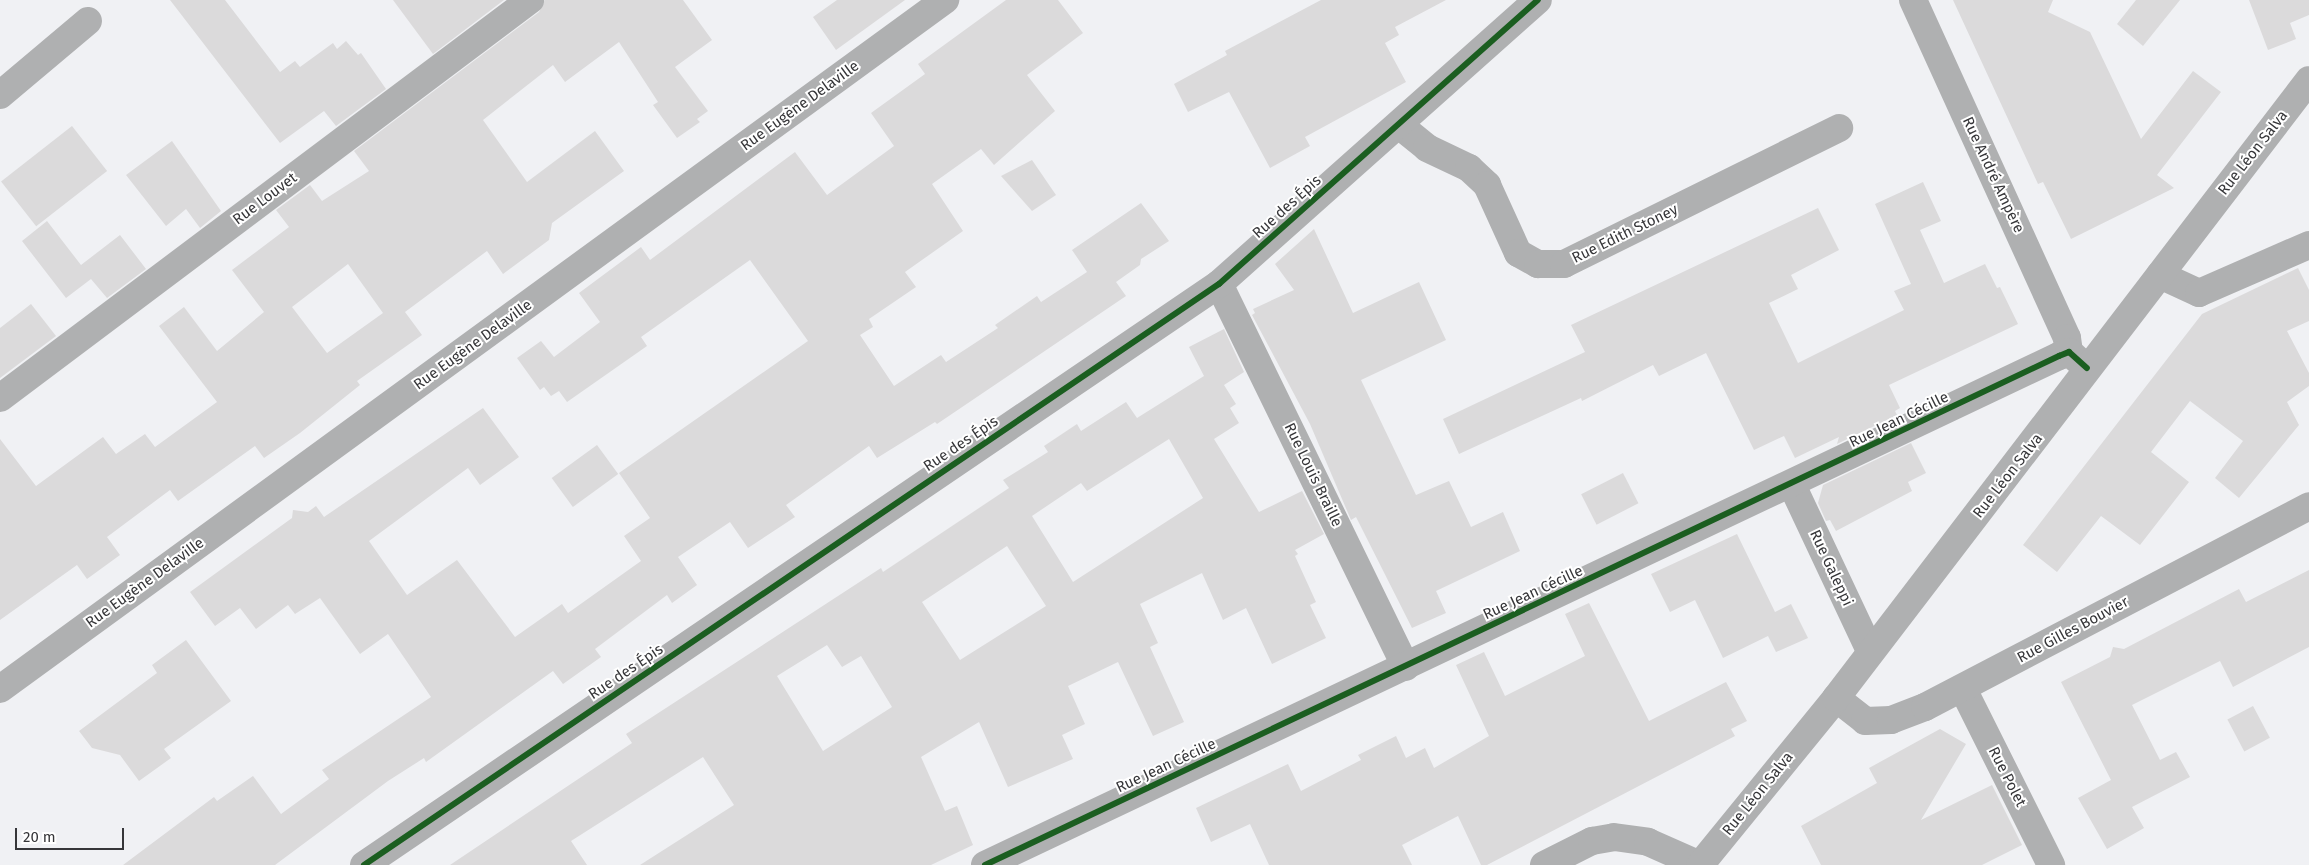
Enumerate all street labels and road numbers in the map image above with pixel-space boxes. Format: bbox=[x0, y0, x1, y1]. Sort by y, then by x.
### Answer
street label: Rue Eugène Delaville bbox=[737, 57, 863, 155]
street label: Rue Léon Salva bbox=[2214, 107, 2292, 199]
street label: Rue André Ampère bbox=[1958, 114, 2028, 236]
street label: Rue Louvet bbox=[229, 169, 301, 229]
street label: Rue des Épis bbox=[1249, 172, 1325, 242]
street label: Rue Edith Stoney bbox=[1569, 201, 1681, 267]
street label: Rue Eugène Delaville bbox=[410, 296, 536, 394]
street label: Rue Jean Cécille bbox=[1846, 388, 1952, 452]
street label: Rue des Épis bbox=[920, 412, 1002, 476]
street label: Rue Louis Braille bbox=[1280, 420, 1346, 530]
street label: Rue Léon Salva bbox=[1969, 430, 2047, 522]
street label: Rue Galeppi bbox=[1806, 527, 1856, 609]
street label: Rue Eugène Delaville bbox=[82, 534, 208, 632]
street label: Rue Jean Cécille bbox=[1480, 562, 1586, 624]
street label: Rue Gilles Bouvier bbox=[2014, 593, 2132, 667]
street label: Rue des Épis bbox=[585, 640, 667, 704]
street label: Rue Jean Cécille bbox=[1113, 735, 1219, 797]
street label: Rue Polet bbox=[1984, 744, 2030, 810]
street label: Rue Léon Salva bbox=[1719, 749, 1797, 839]

